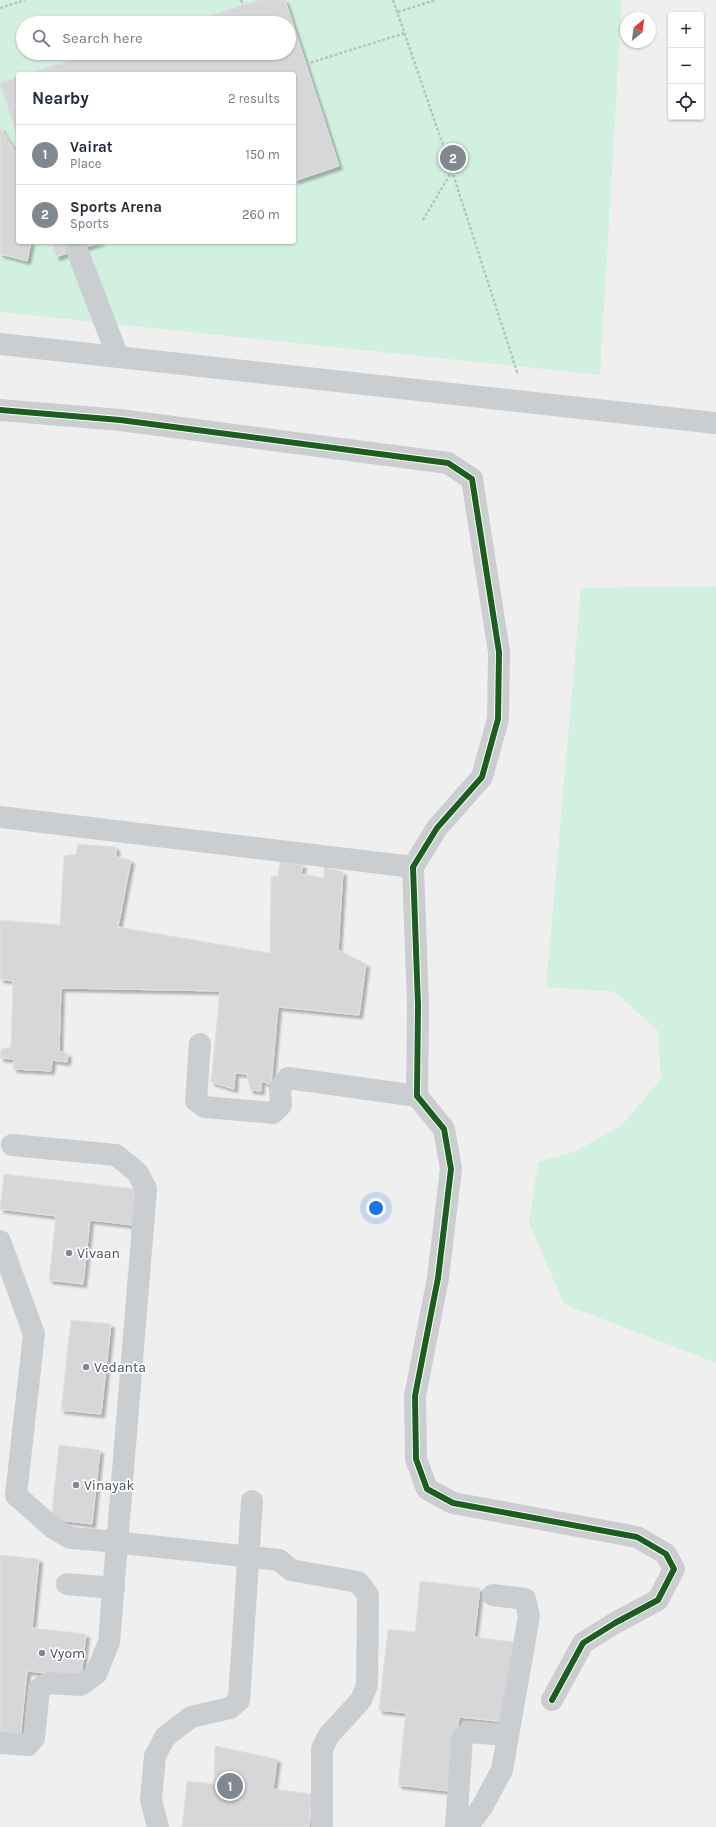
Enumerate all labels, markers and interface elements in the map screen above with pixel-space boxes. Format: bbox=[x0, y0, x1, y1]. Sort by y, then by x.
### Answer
north arrow bbox=[620, 12, 656, 48]
map controls bbox=[668, 12, 704, 120]
button: + bbox=[668, 12, 704, 48]
search box bbox=[16, 16, 296, 60]
icon: search bbox=[30, 27, 52, 49]
text: Search here bbox=[62, 29, 143, 47]
button: − bbox=[668, 48, 704, 84]
button: locate bbox=[668, 84, 704, 120]
text: Nearby bbox=[32, 88, 89, 108]
text: 2 results bbox=[228, 91, 280, 106]
text: Vairat bbox=[70, 138, 113, 156]
pin: 2 bbox=[440, 143, 466, 173]
text: 1 bbox=[43, 147, 47, 162]
text: 150 m bbox=[245, 147, 280, 162]
text: Place bbox=[70, 156, 101, 171]
text: Sports Arena bbox=[70, 198, 162, 216]
text: 2 bbox=[41, 207, 49, 222]
text: 260 m bbox=[242, 207, 280, 222]
text: Sports bbox=[70, 216, 109, 231]
your location bbox=[366, 1198, 386, 1218]
place label: Vivaan bbox=[77, 1245, 120, 1262]
marker: Vivaan bbox=[64, 1248, 74, 1258]
place label: Vedanta bbox=[94, 1359, 146, 1376]
marker: Vedanta bbox=[81, 1362, 91, 1372]
place label: Vinayak bbox=[84, 1477, 134, 1494]
marker: Vinayak bbox=[71, 1480, 81, 1490]
place label: Vyom bbox=[50, 1645, 85, 1662]
marker: Vyom bbox=[37, 1648, 47, 1658]
pin: 1 bbox=[217, 1771, 243, 1801]

